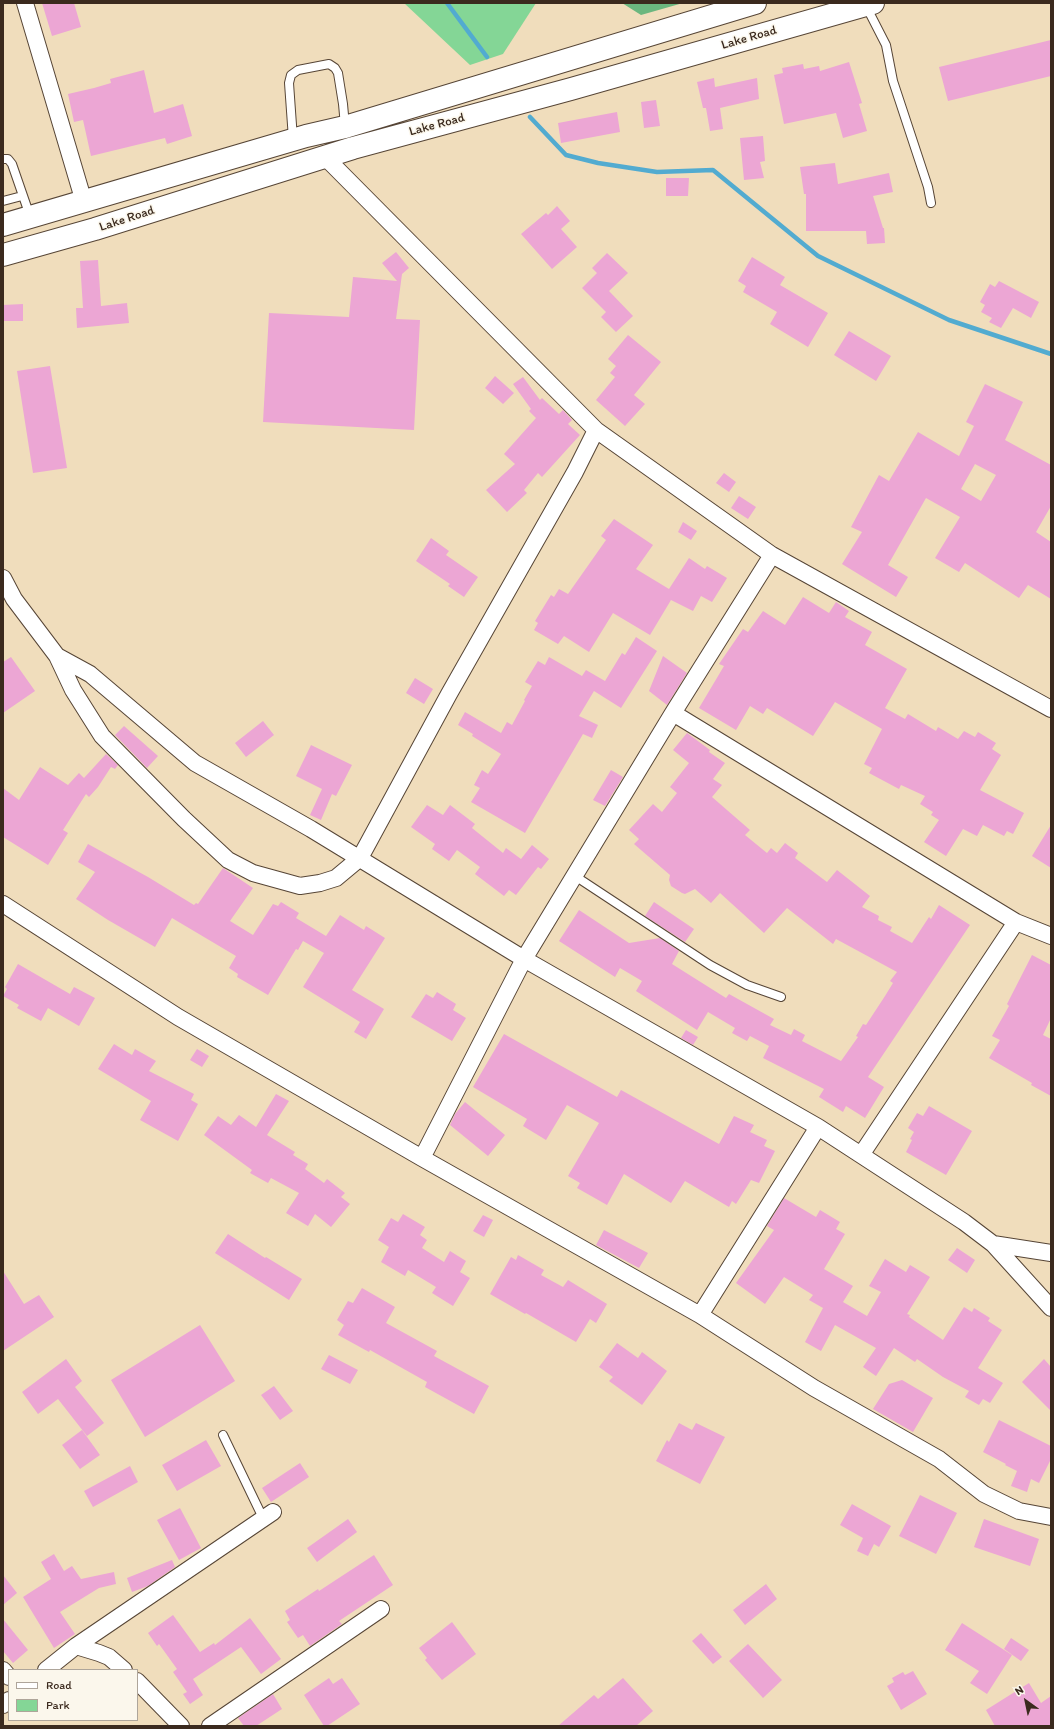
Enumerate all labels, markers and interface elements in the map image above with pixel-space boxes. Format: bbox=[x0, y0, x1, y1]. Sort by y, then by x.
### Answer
street label: Lake Road bbox=[719, 23, 779, 53]
street label: Lake Road bbox=[407, 110, 467, 140]
street label: Lake Road bbox=[97, 203, 157, 235]
legend bbox=[8, 1669, 138, 1721]
text: Road bbox=[46, 1678, 72, 1692]
north arrow bbox=[1006, 1681, 1046, 1721]
text: N bbox=[1013, 1683, 1026, 1698]
text: Park bbox=[46, 1698, 70, 1712]

